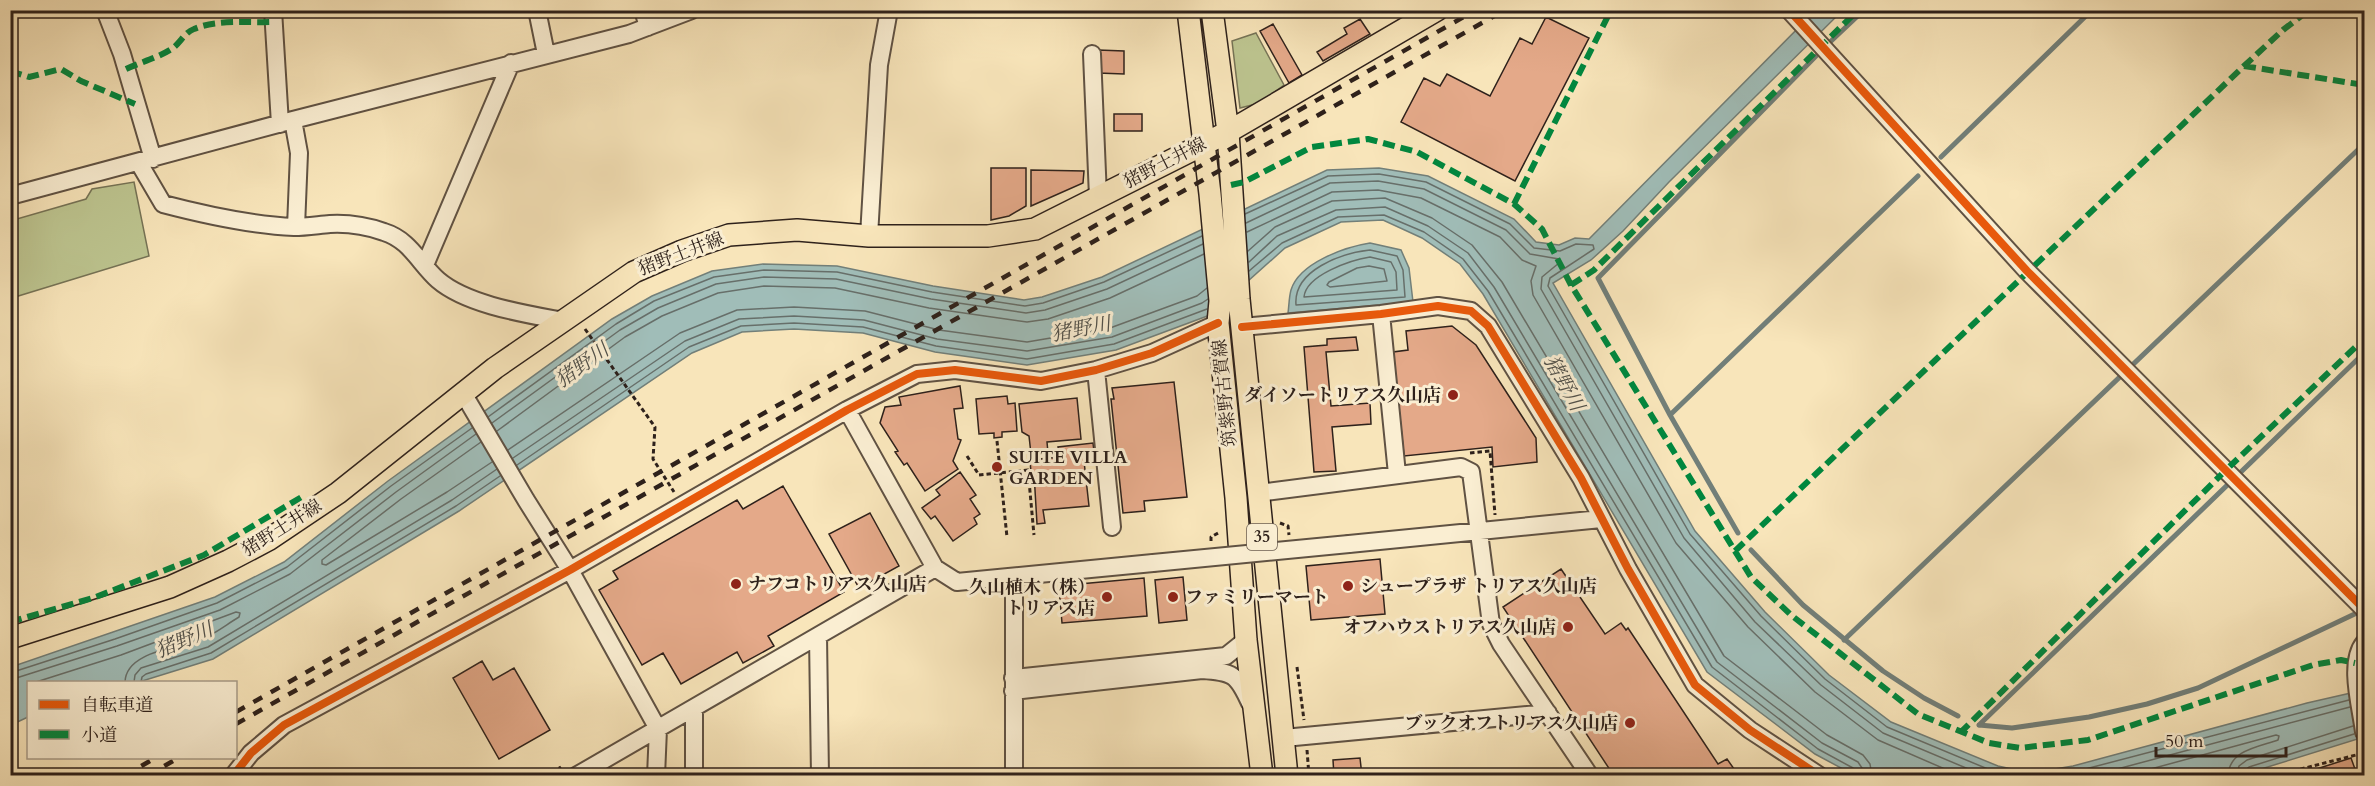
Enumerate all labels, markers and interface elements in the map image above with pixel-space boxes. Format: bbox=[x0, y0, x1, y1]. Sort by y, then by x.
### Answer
street label: 猪野土井線 bbox=[1119, 131, 1211, 195]
street label: 猪野土井線 bbox=[635, 226, 727, 282]
water label: 猪野川 bbox=[1049, 310, 1115, 348]
water label: 猪野川 bbox=[550, 335, 616, 394]
street label: 筑紫野古賀線 bbox=[1207, 338, 1243, 448]
water label: 猪野川 bbox=[1538, 350, 1591, 418]
place label: ダイソートリアス久山店 bbox=[1244, 383, 1441, 408]
marker: ダイソートリアス久山店 bbox=[1446, 388, 1460, 402]
place label: SUITE VILLA GARDEN bbox=[1009, 445, 1128, 491]
marker: SUITE VILLA GARDEN bbox=[990, 460, 1004, 474]
street label: 猪野土井線 bbox=[237, 494, 327, 562]
road number: 35 bbox=[1247, 524, 1277, 550]
place label: ナフコトリアス久山店 bbox=[748, 572, 926, 597]
place label: シュープラザ トリアス久山店 bbox=[1360, 574, 1597, 599]
place label: 久山植木（株） トリアス店 bbox=[969, 575, 1095, 621]
marker: ナフコトリアス久山店 bbox=[729, 577, 743, 591]
marker: シュープラザ トリアス久山店 bbox=[1341, 579, 1355, 593]
place label: ファミリーマート bbox=[1185, 585, 1329, 610]
marker: 久山植木（株） トリアス店 bbox=[1100, 590, 1114, 604]
marker: ファミリーマート bbox=[1166, 590, 1180, 604]
water label: 猪野川 bbox=[151, 615, 219, 664]
place label: オフハウストリアス久山店 bbox=[1343, 615, 1556, 640]
marker: オフハウストリアス久山店 bbox=[1561, 620, 1575, 634]
legend bbox=[27, 681, 237, 759]
text: 自転車道 bbox=[81, 693, 153, 718]
place label: ブックオフトリアス久山店 bbox=[1405, 711, 1618, 736]
marker: ブックオフトリアス久山店 bbox=[1623, 716, 1637, 730]
scale bar bbox=[2156, 720, 2286, 758]
text: 小道 bbox=[81, 723, 117, 748]
text: 50 m bbox=[2165, 729, 2204, 754]

